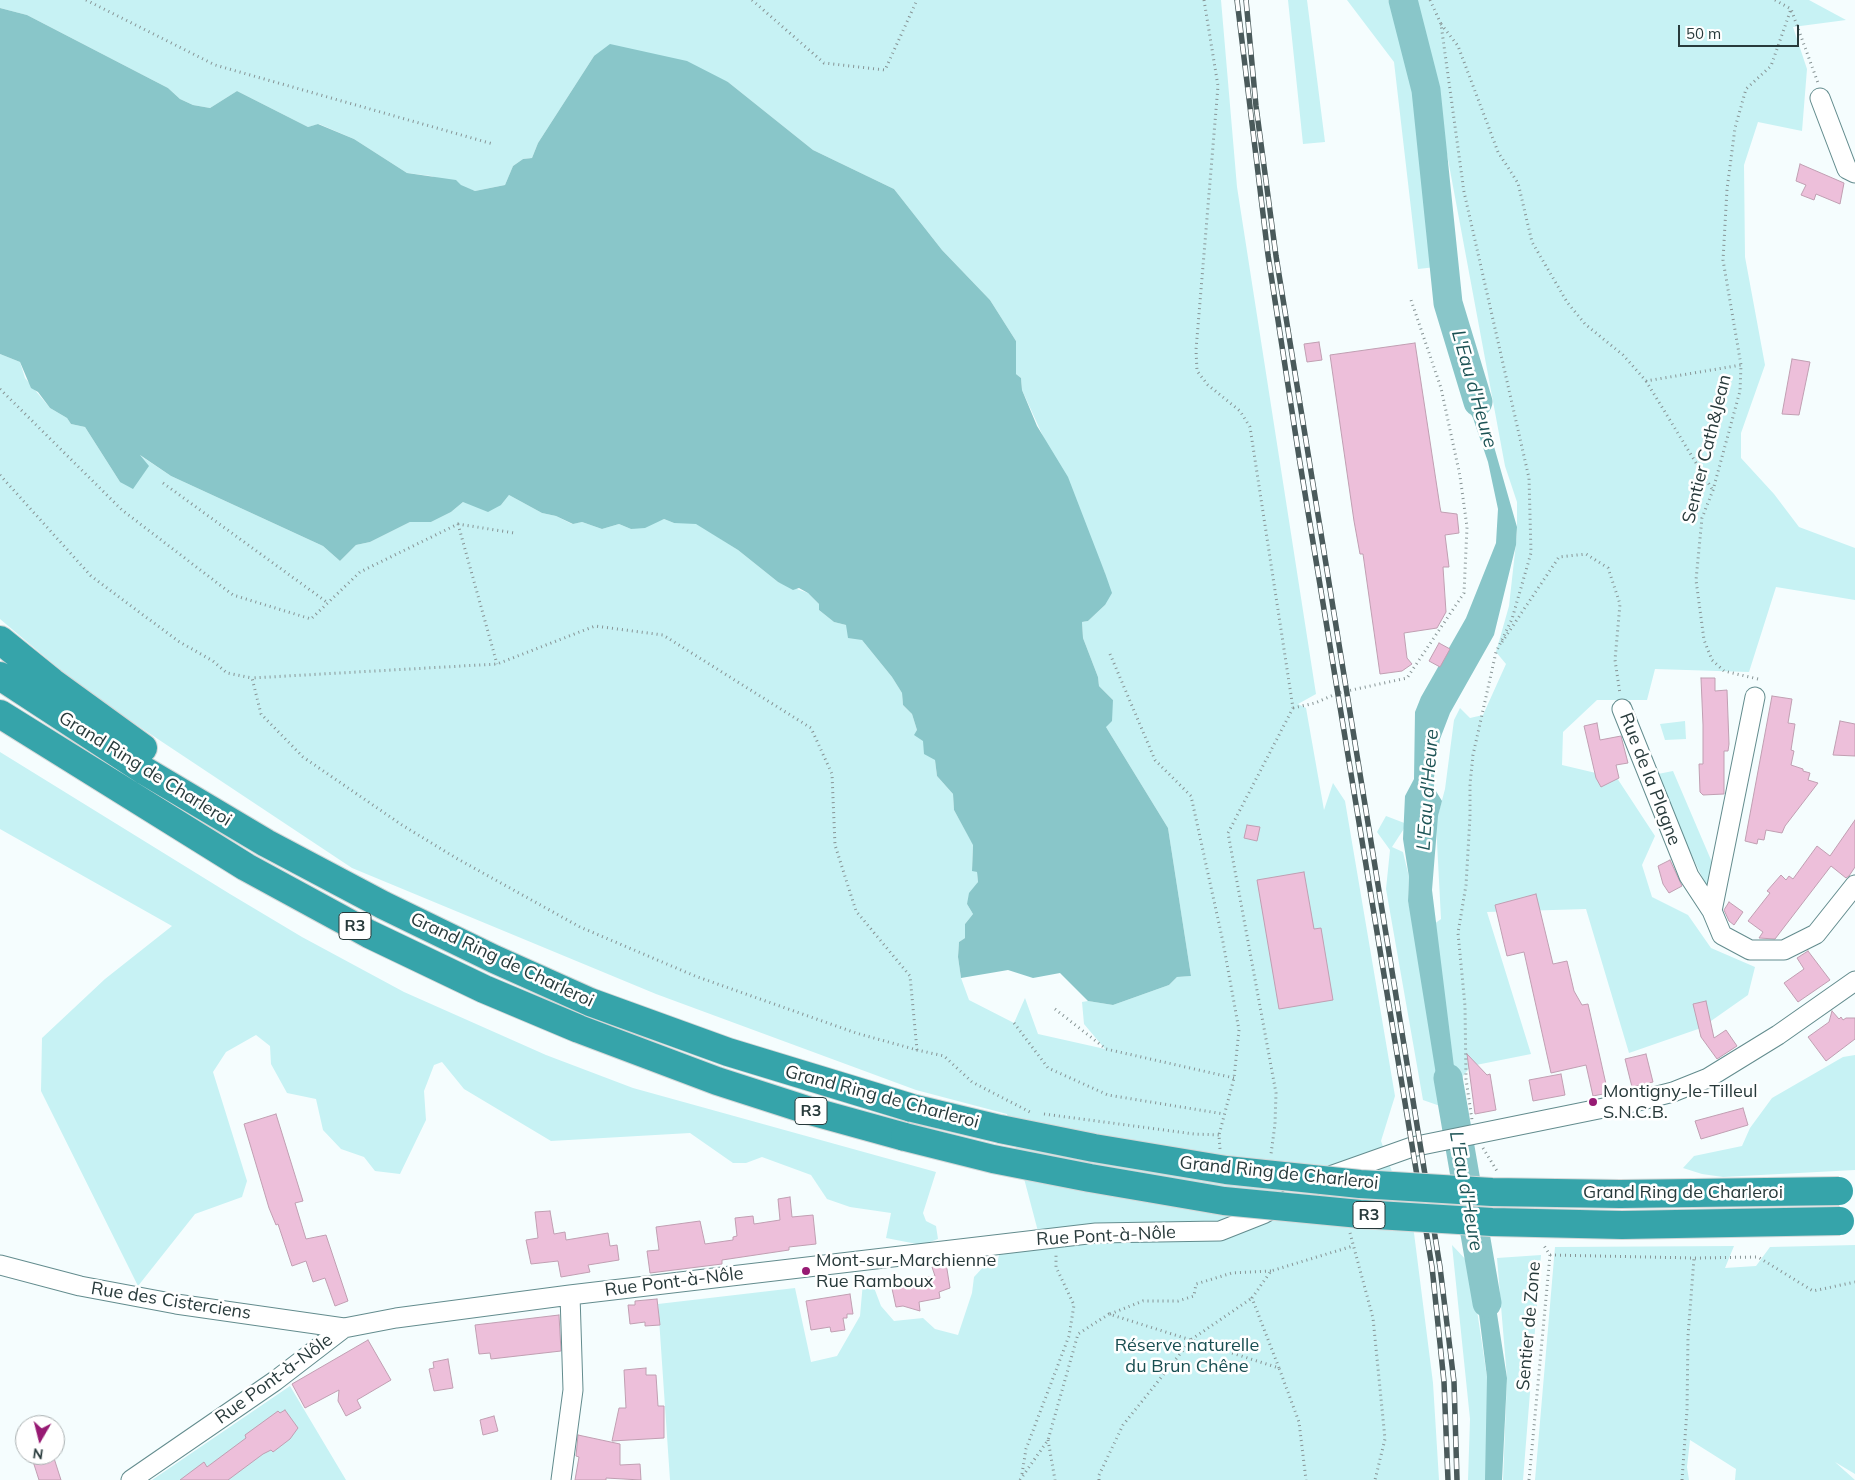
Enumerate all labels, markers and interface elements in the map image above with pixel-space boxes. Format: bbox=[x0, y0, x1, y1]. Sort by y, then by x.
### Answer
scale bar bbox=[1680, 15, 1801, 47]
text: 50 m bbox=[1686, 24, 1721, 43]
water label: L'Eau d'Heure bbox=[1446, 327, 1502, 451]
street label: Sentier Cath&Jean bbox=[1678, 372, 1736, 526]
street label: Grand Ring de Charleroi bbox=[55, 707, 235, 831]
street label: Rue de la Plagne bbox=[1615, 710, 1685, 848]
water label: L'Eau d'Heure bbox=[1412, 729, 1444, 851]
street label: Grand Ring de Charleroi bbox=[407, 908, 597, 1012]
road number: R3 bbox=[339, 912, 371, 939]
street label: Grand Ring de Charleroi bbox=[783, 1061, 981, 1133]
place label: Montigny-le-Tilleul S.N.C.B. bbox=[1603, 1081, 1757, 1124]
marker: Montigny-le-Tilleul S.N.C.B. bbox=[1587, 1096, 1599, 1108]
road number: R3 bbox=[795, 1098, 827, 1124]
water label: L'Eau d'Heure bbox=[1444, 1129, 1488, 1253]
street label: Grand Ring de Charleroi bbox=[1179, 1152, 1379, 1194]
street label: Grand Ring de Charleroi bbox=[1583, 1182, 1783, 1204]
road number: R3 bbox=[1353, 1202, 1385, 1228]
street label: Rue Pont-à-Nôle bbox=[1036, 1222, 1176, 1250]
place label: Mont-sur-Marchienne Rue Ramboux bbox=[816, 1250, 996, 1292]
street label: Sentier de Zone bbox=[1513, 1261, 1545, 1391]
street label: Rue Pont-à-Nôle bbox=[603, 1263, 745, 1301]
marker: Mont-sur-Marchienne Rue Ramboux bbox=[800, 1265, 812, 1277]
street label: Rue des Cisterciens bbox=[89, 1278, 253, 1324]
street label: Rue Pont-à-Nôle bbox=[211, 1329, 337, 1429]
park label: Réserve naturelle du Brun Chêne bbox=[1115, 1335, 1259, 1378]
north arrow bbox=[15, 1415, 65, 1465]
text: N bbox=[32, 1444, 45, 1464]

